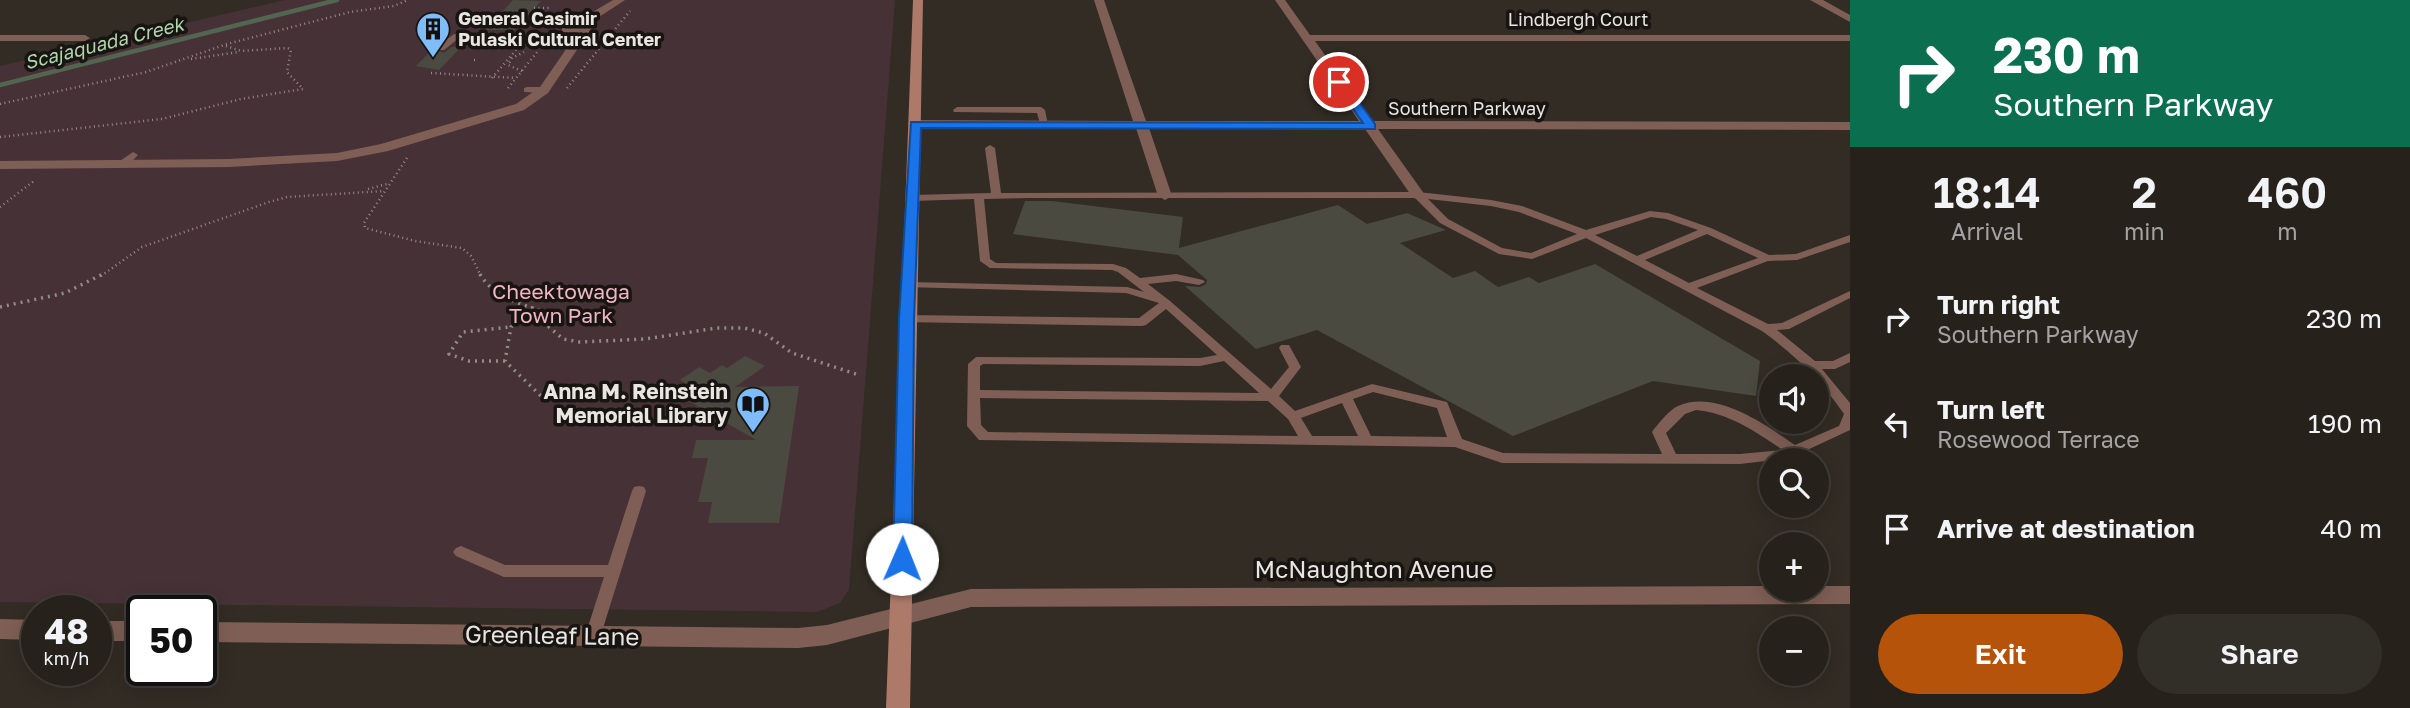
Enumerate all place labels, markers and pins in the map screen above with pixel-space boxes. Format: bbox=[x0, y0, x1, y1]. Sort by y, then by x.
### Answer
place label: General Casimir Pulaski Cultural Center bbox=[458, 7, 661, 50]
building icon: General Casimir Pulaski Cultural Center bbox=[414, 10, 452, 59]
pin bbox=[1309, 52, 1369, 112]
place label: Anna M. Reinstein Memorial Library bbox=[544, 378, 728, 428]
library icon: Anna M. Reinstein Memorial Library bbox=[734, 385, 772, 434]

